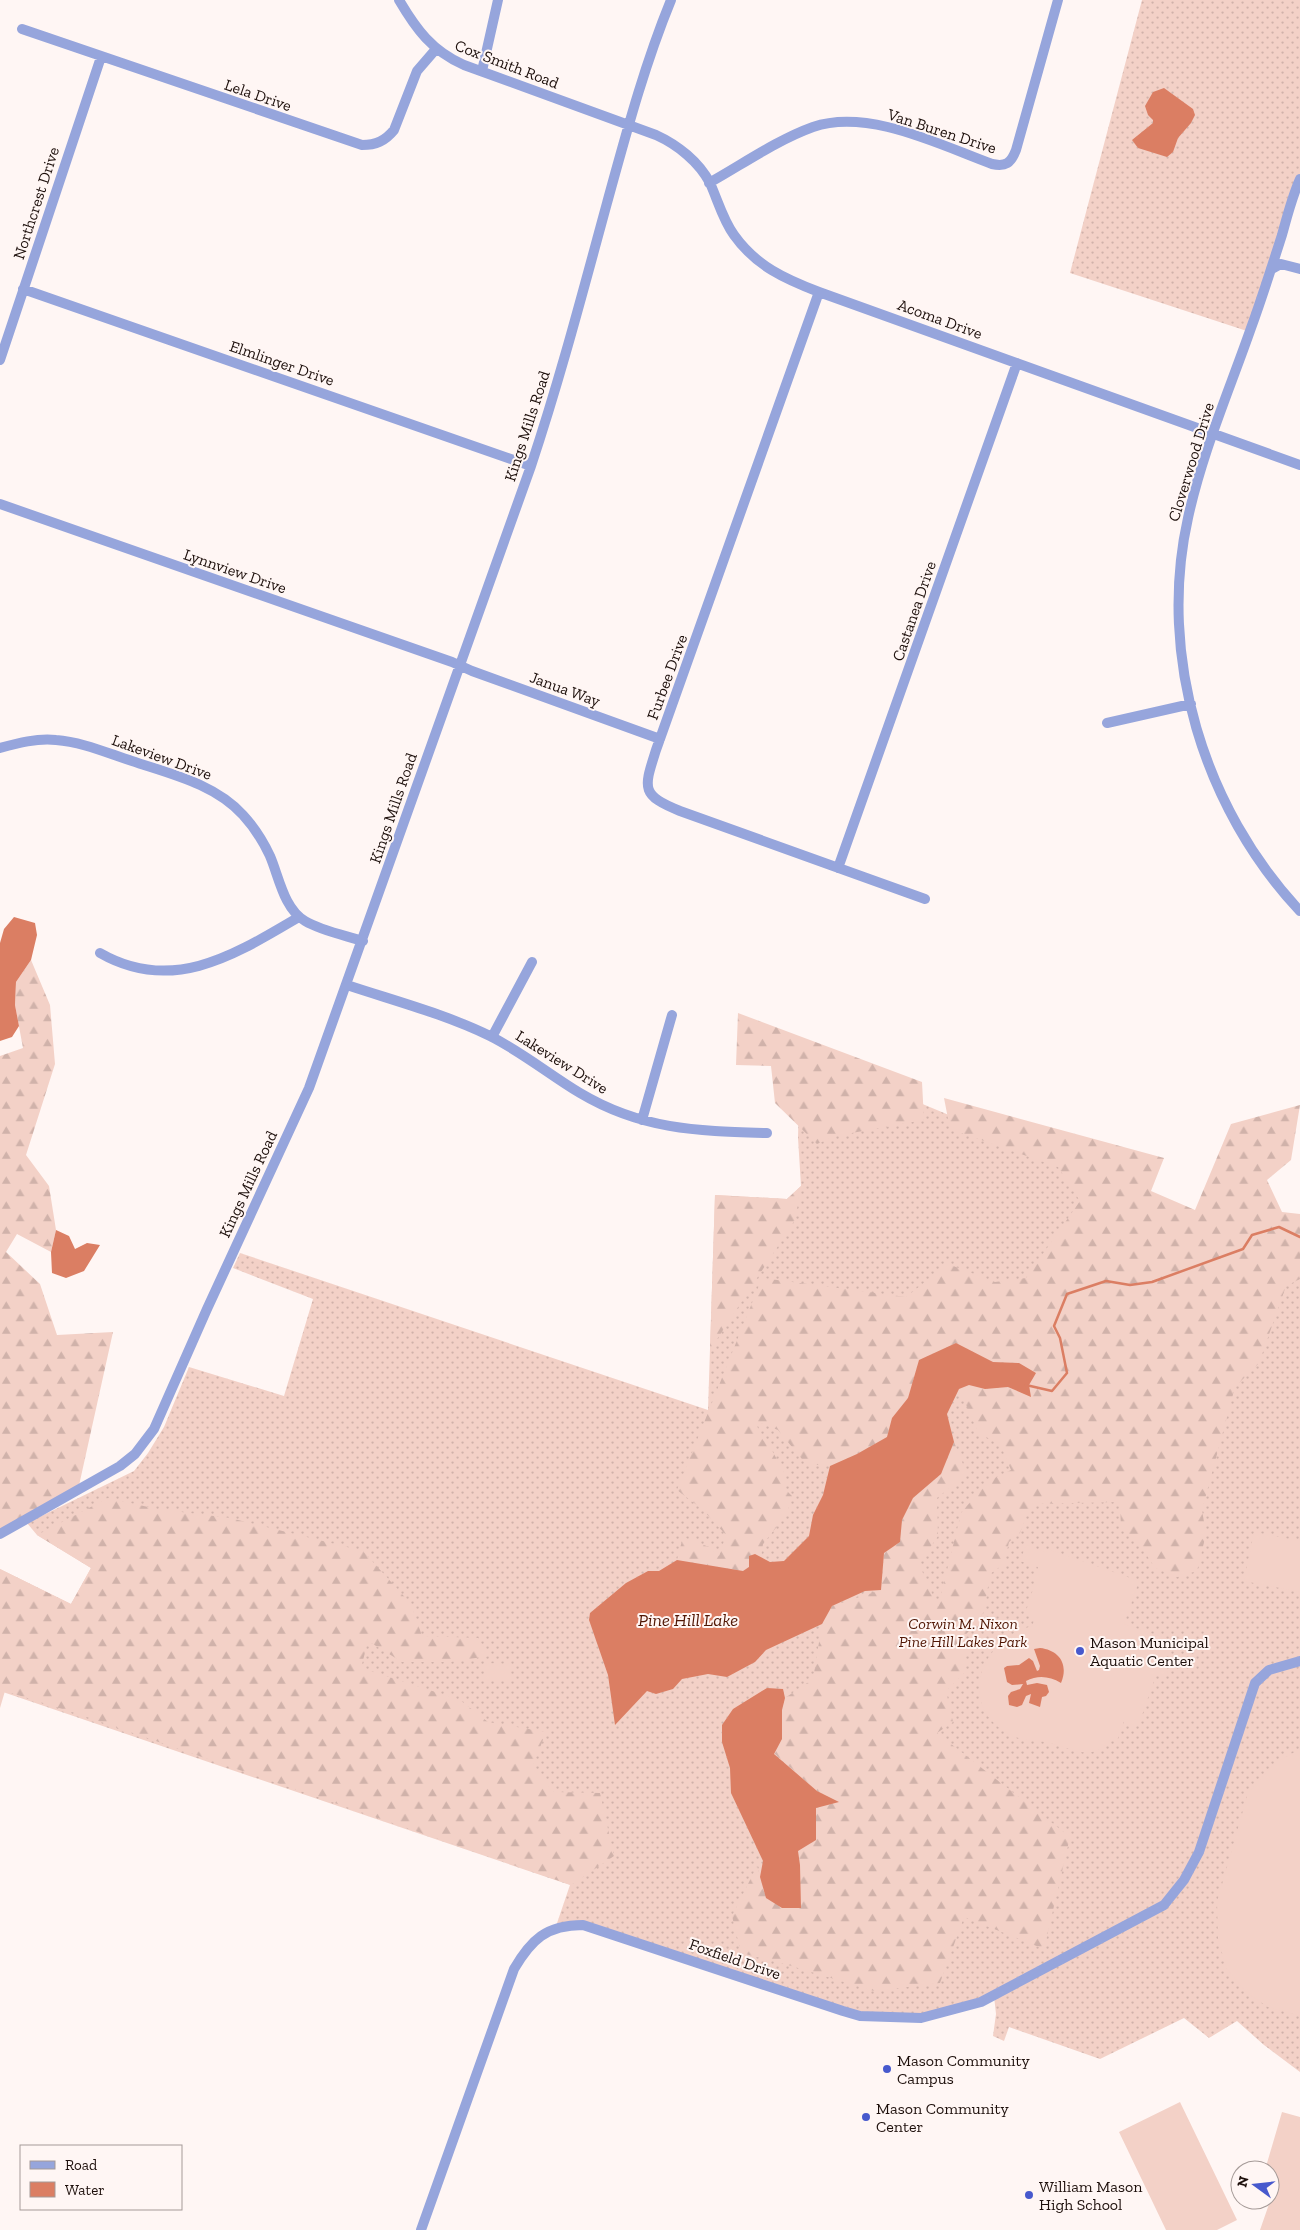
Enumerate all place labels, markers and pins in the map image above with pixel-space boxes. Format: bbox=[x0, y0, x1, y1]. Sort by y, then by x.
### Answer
place label: Mason Municipal Aquatic Center bbox=[1090, 1633, 1209, 1670]
marker: Mason Municipal Aquatic Center bbox=[1074, 1645, 1086, 1657]
place label: Mason Community Campus bbox=[897, 2051, 1030, 2088]
marker: Mason Community Campus bbox=[881, 2063, 893, 2075]
place label: Mason Community Center bbox=[876, 2099, 1009, 2136]
marker: Mason Community Center bbox=[860, 2111, 872, 2123]
place label: William Mason High School bbox=[1039, 2177, 1143, 2214]
marker: William Mason High School bbox=[1023, 2189, 1035, 2201]

